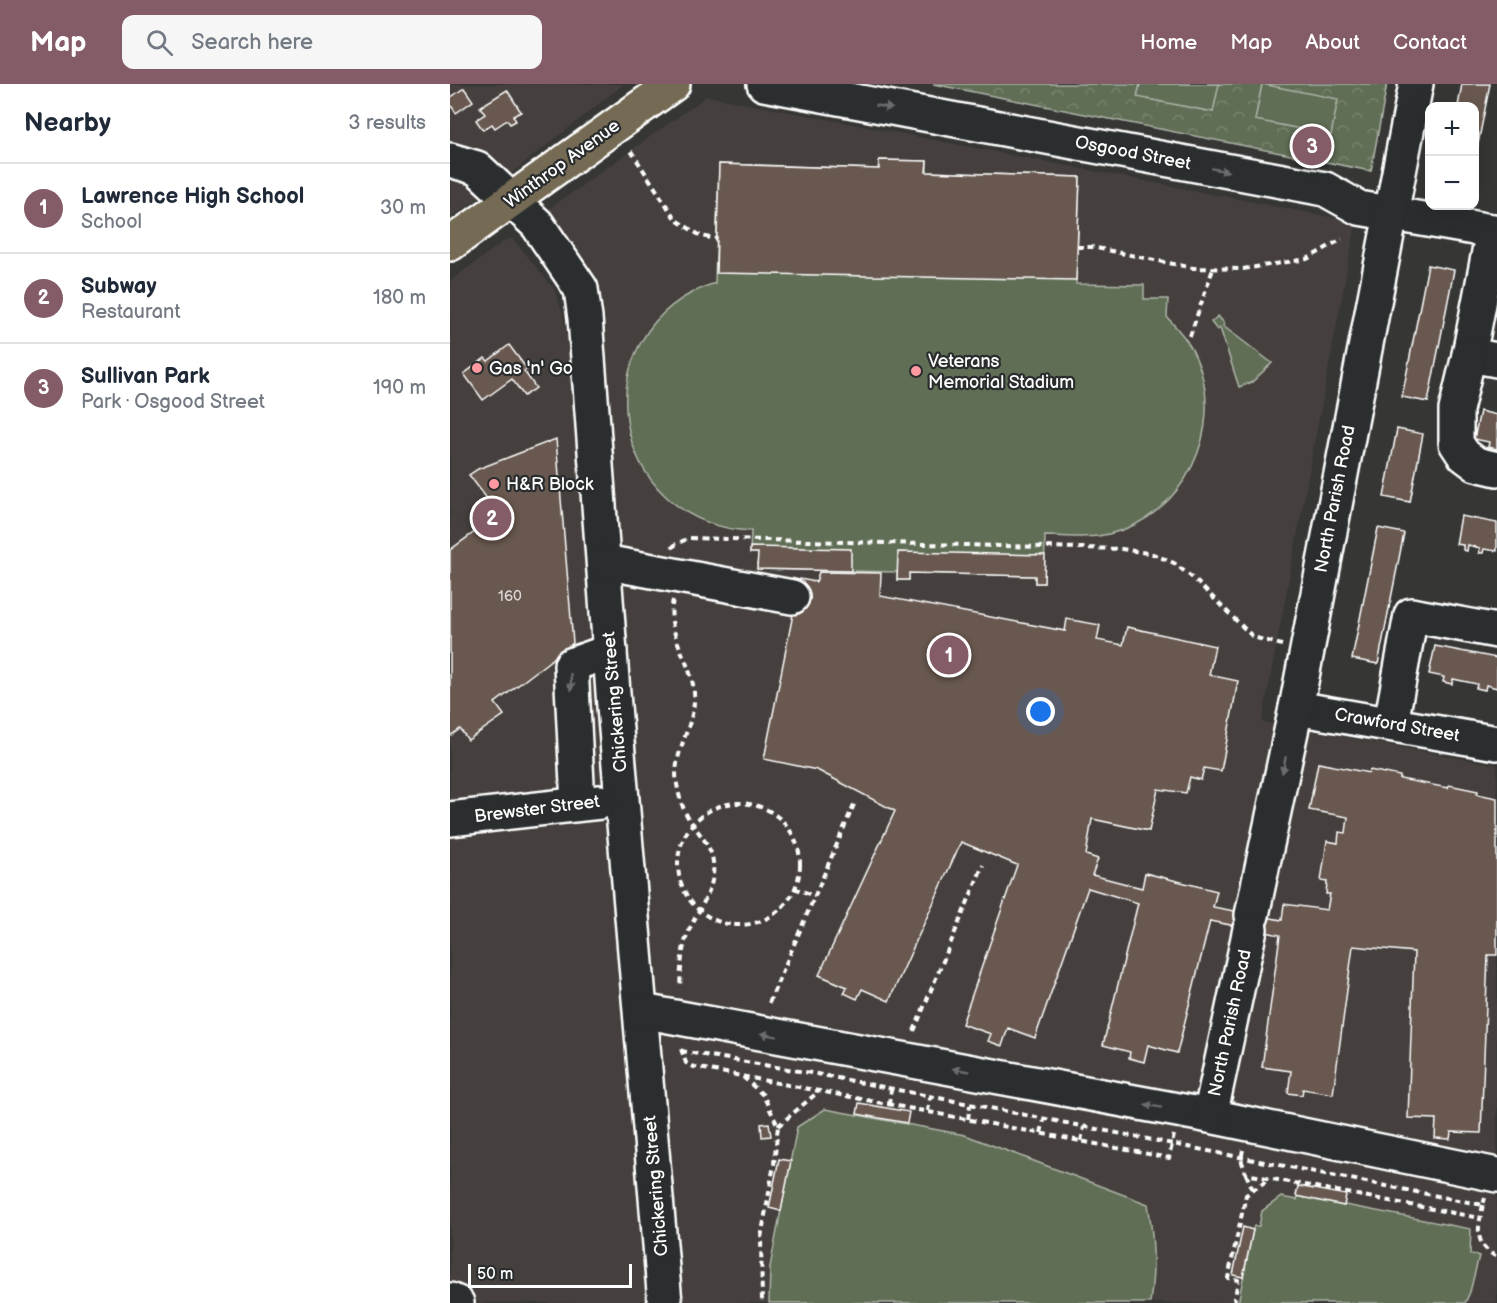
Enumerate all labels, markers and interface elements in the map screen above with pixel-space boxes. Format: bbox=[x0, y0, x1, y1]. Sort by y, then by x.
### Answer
search box bbox=[122, 15, 542, 69]
text: Map bbox=[30, 26, 86, 59]
icon: search bbox=[143, 26, 176, 59]
text: Search here bbox=[191, 29, 313, 56]
text: Home bbox=[1140, 30, 1197, 55]
text: Map bbox=[1230, 30, 1272, 55]
text: About bbox=[1305, 30, 1360, 55]
text: Contact bbox=[1393, 30, 1467, 55]
map controls bbox=[1425, 102, 1479, 210]
button: + bbox=[1425, 102, 1479, 156]
one-way arrow bbox=[874, 103, 893, 112]
text: Nearby bbox=[24, 108, 111, 139]
text: 3 results bbox=[348, 111, 426, 135]
street label: Winthrop Avenue bbox=[500, 115, 624, 213]
pin: 3 bbox=[1292, 124, 1332, 168]
street label: Osgood Street bbox=[1073, 131, 1193, 175]
button: − bbox=[1425, 156, 1479, 210]
one-way arrow bbox=[1210, 166, 1229, 175]
text: Lawrence High School bbox=[81, 183, 304, 210]
text: 1 bbox=[39, 196, 48, 220]
text: 30 m bbox=[380, 196, 426, 220]
text: School bbox=[81, 210, 142, 234]
text: Subway bbox=[81, 273, 157, 300]
text: 2 bbox=[38, 286, 49, 310]
text: 180 m bbox=[373, 286, 426, 310]
text: Restaurant bbox=[81, 300, 181, 324]
place label: Veterans Memorial Stadium bbox=[928, 351, 1074, 393]
place label: Gas 'n' Go bbox=[489, 358, 573, 379]
marker: Gas 'n' Go bbox=[470, 361, 484, 375]
text: Sullivan Park bbox=[81, 363, 210, 390]
marker: Veterans Memorial Stadium bbox=[909, 364, 923, 378]
text: 3 bbox=[38, 376, 49, 400]
text: 190 m bbox=[373, 376, 426, 400]
text: Park · Osgood Street bbox=[81, 390, 265, 414]
street label: North Parish Road bbox=[1310, 424, 1360, 574]
place label: H&R Block bbox=[506, 474, 594, 495]
marker: H&R Block bbox=[487, 477, 501, 491]
pin: 2 bbox=[472, 496, 512, 540]
house number: 160 bbox=[498, 587, 522, 606]
street label: Chickering Street bbox=[598, 630, 632, 773]
pin: 1 bbox=[930, 632, 968, 678]
one-way arrow bbox=[567, 672, 576, 691]
your location bbox=[1026, 697, 1055, 726]
street label: Crawford Street bbox=[1333, 704, 1462, 746]
one-way arrow bbox=[1279, 756, 1288, 775]
street label: Brewster Street bbox=[473, 791, 601, 827]
street label: North Parish Road bbox=[1204, 948, 1256, 1098]
one-way arrow bbox=[760, 1030, 779, 1039]
one-way arrow bbox=[951, 1065, 970, 1074]
one-way arrow bbox=[1143, 1101, 1162, 1110]
street label: Chickering Street bbox=[639, 1114, 673, 1257]
scale bar bbox=[468, 1261, 632, 1288]
text: 50 m bbox=[477, 1265, 513, 1284]

